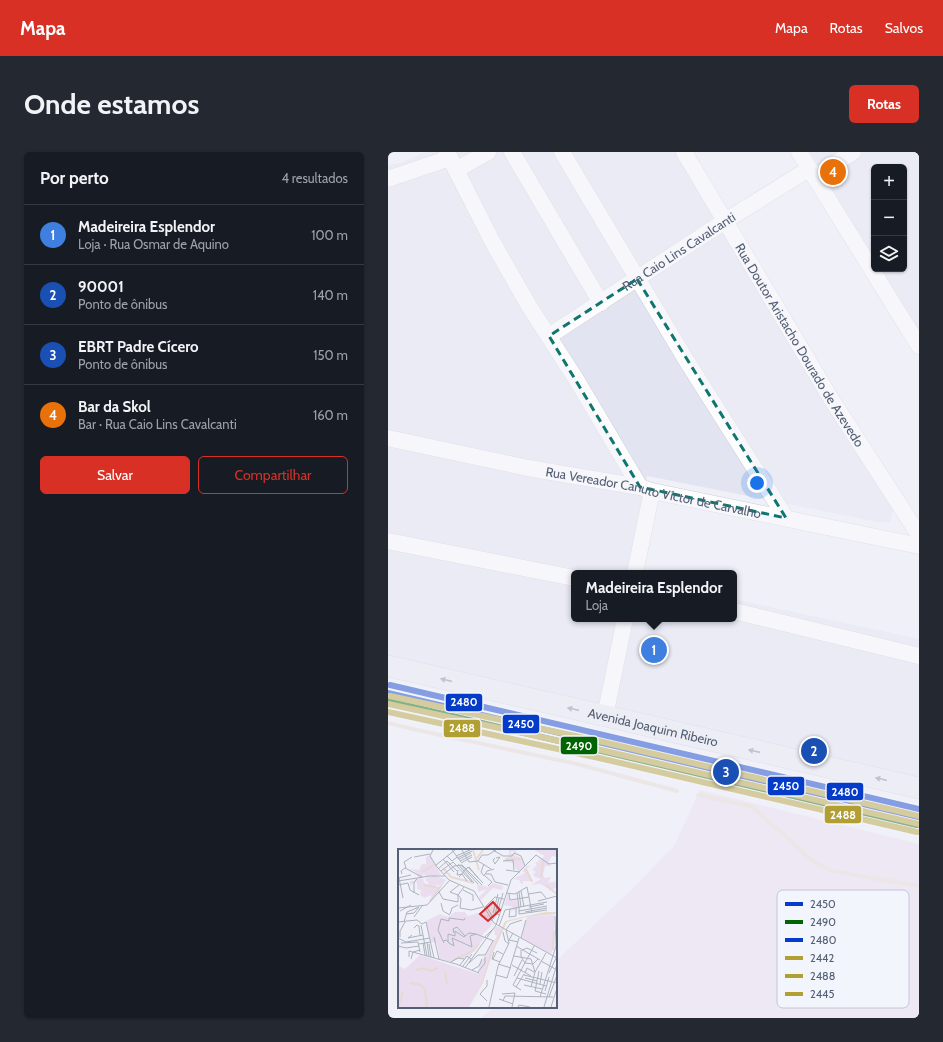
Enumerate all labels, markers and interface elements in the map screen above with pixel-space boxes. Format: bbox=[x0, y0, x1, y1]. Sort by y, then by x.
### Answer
text: Mapa bbox=[20, 17, 66, 40]
text: Mapa bbox=[775, 19, 808, 37]
text: Rotas bbox=[830, 19, 863, 37]
text: Salvos bbox=[885, 19, 923, 37]
button: Rotas bbox=[849, 85, 919, 123]
text: Onde estamos bbox=[24, 87, 199, 121]
pin: 4 bbox=[820, 157, 846, 187]
map controls bbox=[871, 164, 907, 272]
button: + bbox=[871, 164, 907, 200]
text: Por perto bbox=[40, 168, 109, 188]
text: 4 resultados bbox=[281, 170, 348, 186]
button: − bbox=[871, 200, 907, 236]
street label: Rua Caio Lins Cavalcanti bbox=[619, 209, 738, 294]
text: Madeireira Esplendor bbox=[78, 218, 215, 236]
text: 1 bbox=[51, 227, 55, 243]
text: 100 m bbox=[311, 227, 348, 243]
text: Loja · Rua Osmar de Aquino bbox=[78, 236, 229, 252]
button: layers bbox=[871, 236, 907, 272]
street label: Rua Doutor Aristacho Dourado de Azevedo bbox=[732, 240, 868, 450]
text: 90001 bbox=[78, 278, 124, 296]
text: 2 bbox=[50, 287, 56, 303]
text: 140 m bbox=[313, 287, 348, 303]
text: Ponto de ônibus bbox=[78, 296, 167, 312]
text: EBRT Padre Cícero bbox=[78, 338, 199, 356]
text: 3 bbox=[49, 347, 57, 363]
text: 150 m bbox=[313, 347, 348, 363]
text: Ponto de ônibus bbox=[78, 356, 167, 372]
text: Bar da Skol bbox=[78, 398, 151, 416]
text: 4 bbox=[49, 407, 57, 423]
text: 160 m bbox=[313, 407, 348, 423]
text: Bar · Rua Caio Lins Cavalcanti bbox=[78, 416, 237, 432]
button: Salvar bbox=[40, 456, 190, 494]
button: Compartilhar bbox=[198, 456, 348, 494]
street label: Rua Vereador Canuto Víctor de Carvalho bbox=[545, 463, 763, 521]
your location bbox=[747, 473, 767, 493]
popup bbox=[571, 570, 737, 622]
text: Madeireira Esplendor bbox=[586, 579, 723, 597]
text: Loja bbox=[586, 597, 608, 613]
pin: 1 bbox=[641, 635, 667, 665]
one-way arrow bbox=[440, 676, 452, 682]
line badge: 2480 bbox=[445, 693, 483, 712]
text: 2480 bbox=[450, 695, 478, 709]
street label: Avenida Joaquim Ribeiro bbox=[587, 704, 720, 750]
one-way arrow bbox=[567, 706, 579, 712]
line badge: 2450 bbox=[502, 714, 540, 734]
text: 2450 bbox=[508, 717, 534, 731]
line badge: 2488 bbox=[443, 719, 481, 738]
text: 2488 bbox=[449, 721, 475, 735]
line badge: 2490 bbox=[560, 736, 598, 755]
pin: 2 bbox=[801, 736, 827, 766]
text: 2490 bbox=[566, 739, 593, 753]
one-way arrow bbox=[748, 747, 760, 753]
pin: 3 bbox=[713, 757, 739, 787]
line badge: 2450 bbox=[767, 776, 805, 796]
one-way arrow bbox=[875, 776, 887, 782]
text: 2450 bbox=[773, 779, 799, 793]
line badge: 2480 bbox=[826, 782, 864, 801]
text: 2480 bbox=[831, 785, 859, 799]
line badge: 2488 bbox=[824, 805, 862, 824]
text: 2488 bbox=[830, 808, 856, 822]
inset map bbox=[398, 849, 557, 1008]
legend bbox=[777, 890, 909, 1008]
text: 2450 bbox=[810, 897, 836, 911]
text: 2490 bbox=[810, 915, 836, 929]
text: 2480 bbox=[810, 933, 837, 947]
text: 2442 bbox=[810, 951, 834, 965]
text: 2488 bbox=[810, 969, 835, 983]
text: 2445 bbox=[810, 987, 834, 1001]

